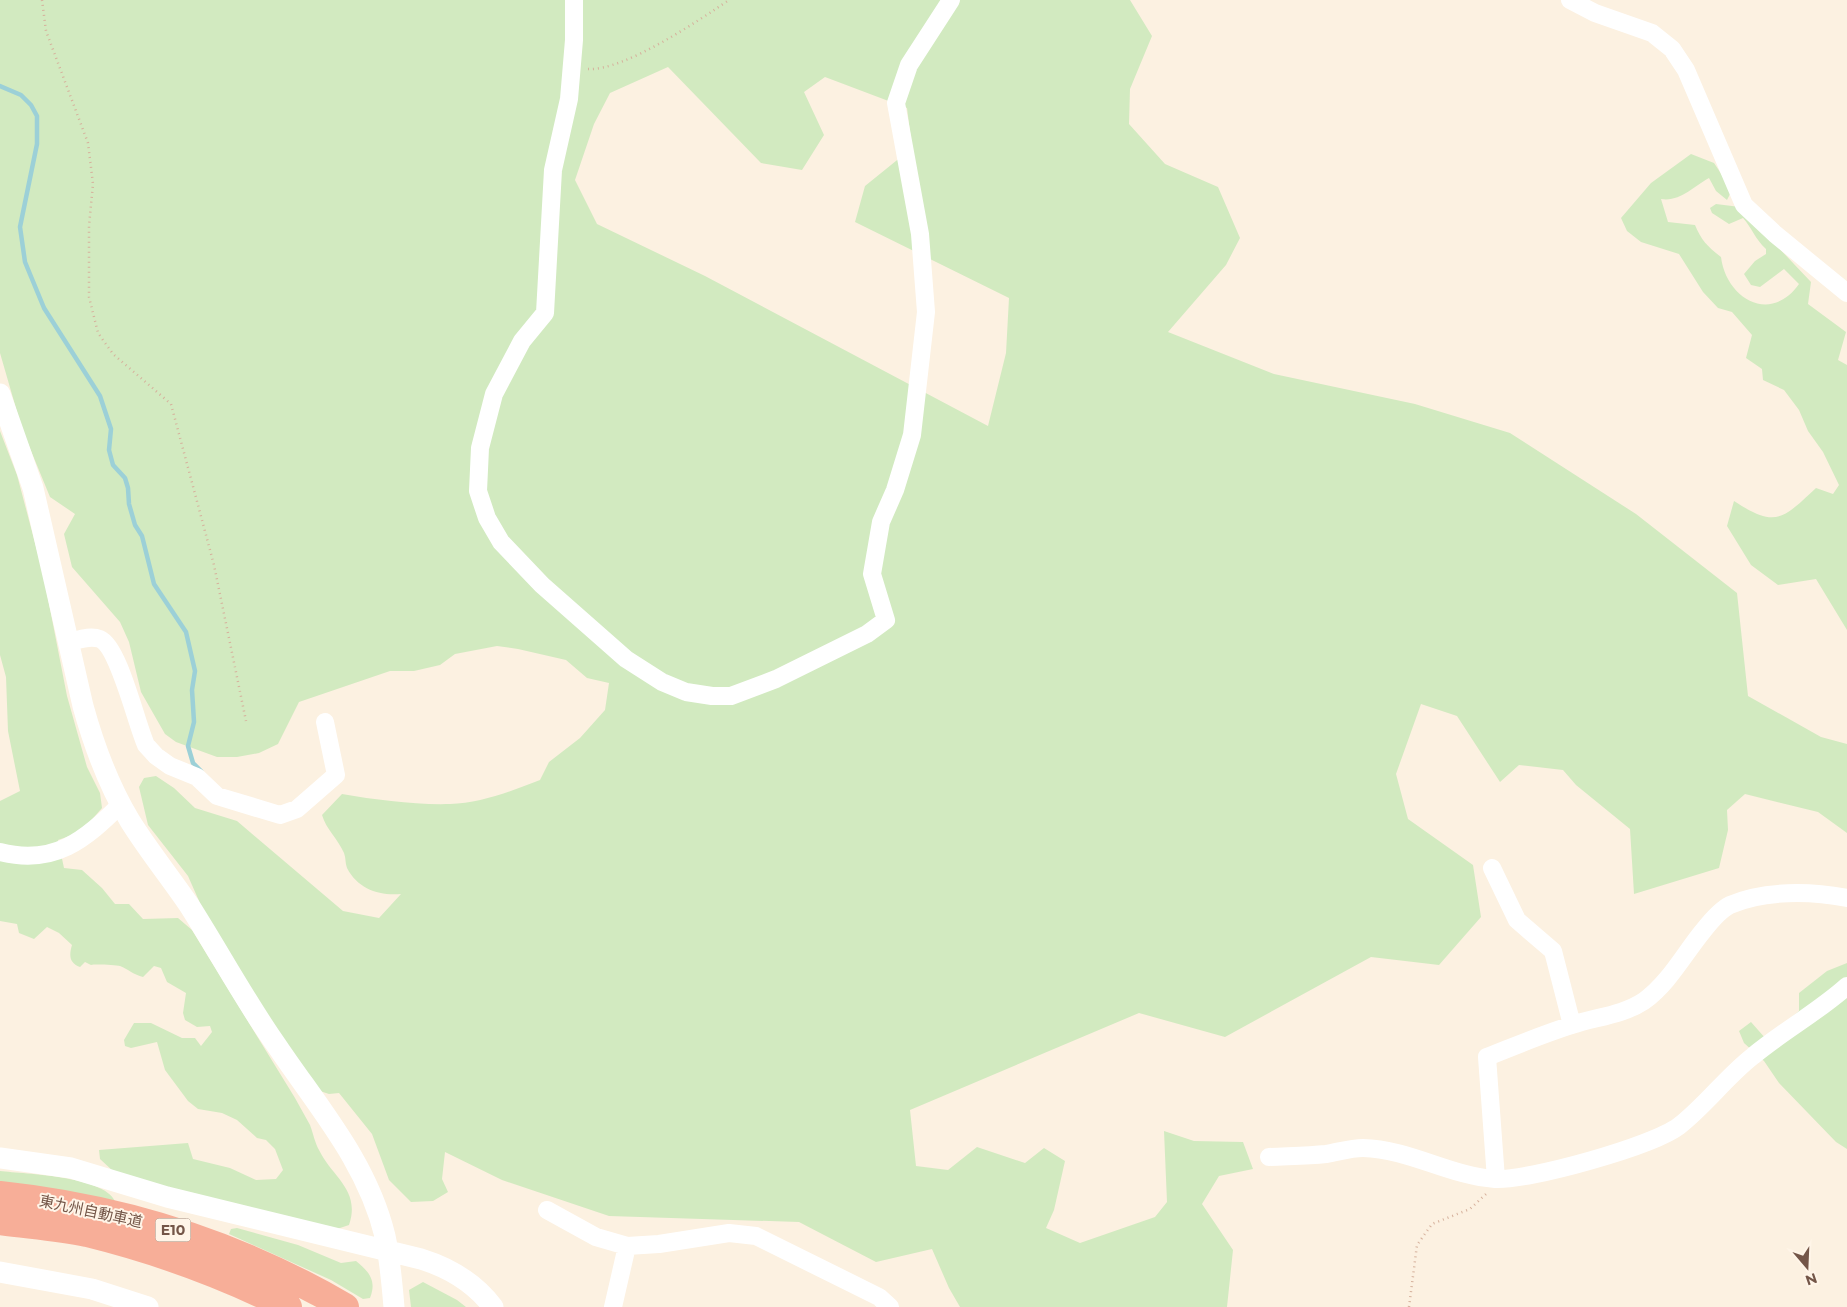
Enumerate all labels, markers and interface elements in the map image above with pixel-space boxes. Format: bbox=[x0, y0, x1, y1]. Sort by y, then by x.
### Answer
street label: 東九州自動車道 bbox=[38, 1191, 144, 1231]
road number: E10 bbox=[156, 1218, 190, 1242]
north arrow bbox=[1782, 1242, 1832, 1292]
text: N bbox=[1803, 1269, 1820, 1290]

